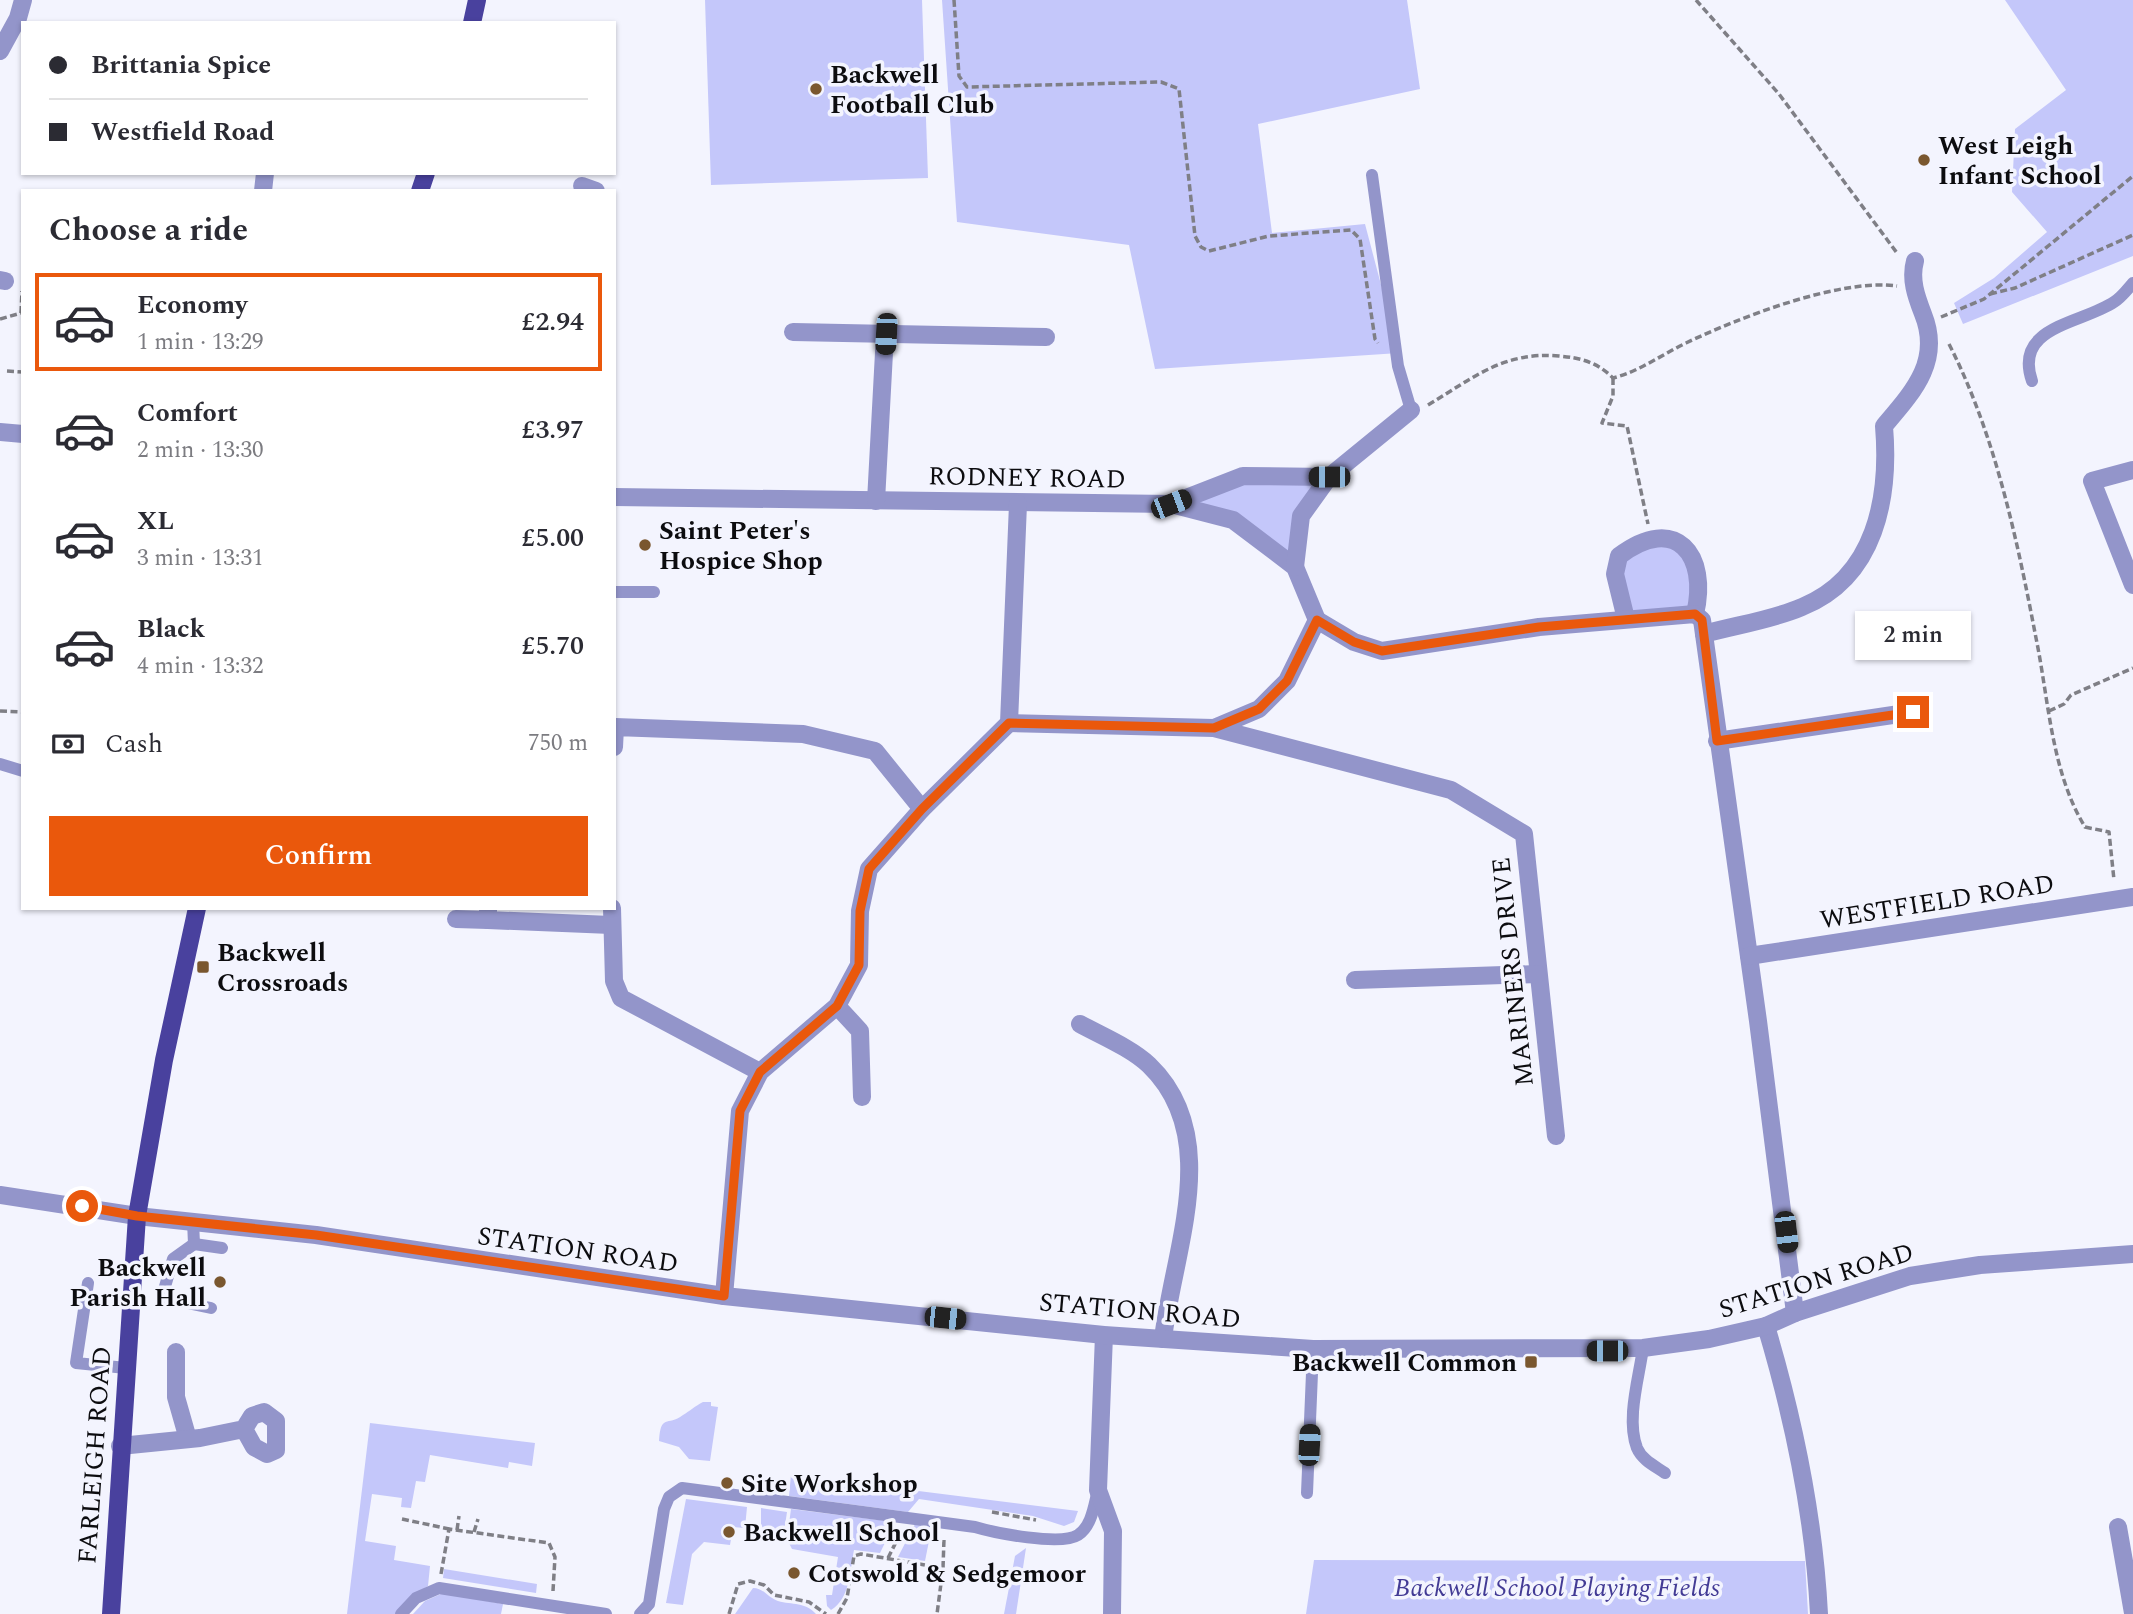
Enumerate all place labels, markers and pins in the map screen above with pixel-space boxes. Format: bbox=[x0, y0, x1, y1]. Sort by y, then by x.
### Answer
place label: Backwell Football Club bbox=[830, 55, 994, 125]
marker: Backwell Football Club bbox=[808, 81, 824, 97]
place label: West Leigh Infant School bbox=[1938, 126, 2101, 196]
marker: West Leigh Infant School bbox=[1916, 152, 1932, 168]
place label: Saint Peter's Hospice Shop bbox=[659, 511, 823, 581]
marker: Saint Peter's Hospice Shop bbox=[637, 537, 653, 553]
place label: Backwell Crossroads bbox=[217, 933, 348, 1003]
marker: Backwell Crossroads bbox=[195, 959, 211, 975]
place label: Backwell Parish Hall bbox=[70, 1248, 206, 1318]
marker: Backwell Parish Hall bbox=[212, 1274, 228, 1290]
place label: Backwell Common bbox=[1292, 1343, 1517, 1383]
marker: Backwell Common bbox=[1523, 1354, 1539, 1370]
place label: Site Workshop bbox=[741, 1464, 918, 1504]
marker: Site Workshop bbox=[719, 1475, 735, 1491]
place label: Backwell School bbox=[743, 1513, 939, 1553]
marker: Backwell School bbox=[721, 1524, 737, 1540]
place label: Cotswold & Sedgemoor bbox=[808, 1554, 1087, 1594]
marker: Cotswold & Sedgemoor bbox=[786, 1565, 802, 1581]

